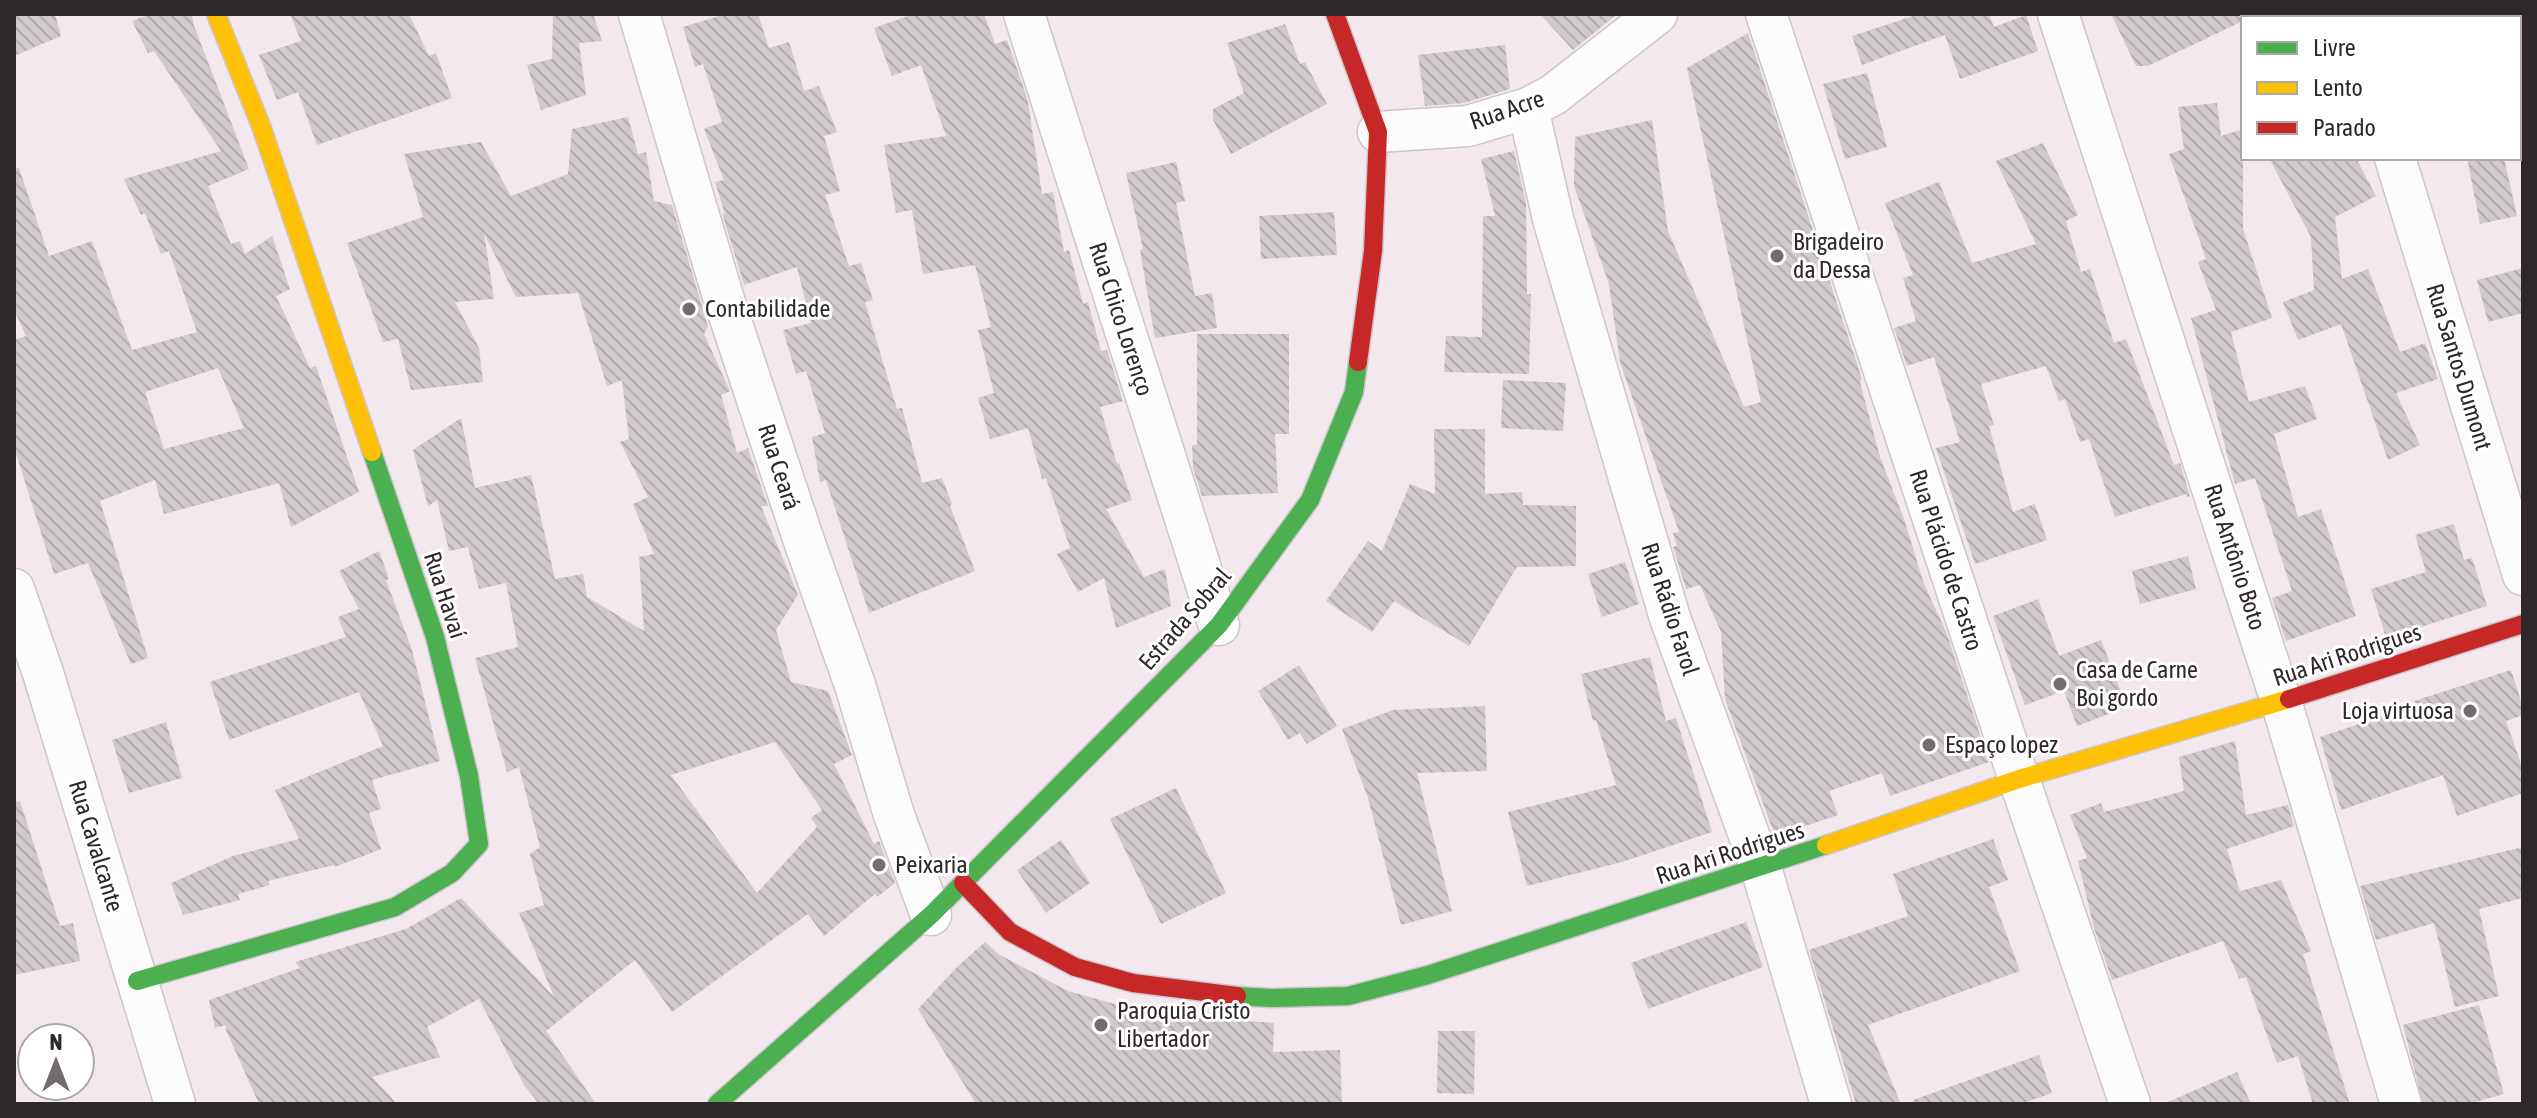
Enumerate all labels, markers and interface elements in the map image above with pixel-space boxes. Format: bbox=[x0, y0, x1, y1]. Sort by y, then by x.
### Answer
legend bbox=[2241, 16, 2521, 160]
text: Livre bbox=[2313, 34, 2356, 61]
text: Lento bbox=[2313, 74, 2363, 101]
street label: Rua Acre bbox=[1466, 84, 1547, 135]
text: Parado bbox=[2313, 114, 2376, 141]
place label: Brigadeiro da Dessa bbox=[1793, 228, 1884, 283]
street label: Rua Chico Lorenço bbox=[1084, 239, 1159, 399]
marker: Brigadeiro da Dessa bbox=[1768, 247, 1786, 265]
street label: Rua Santos Dumont bbox=[2421, 280, 2498, 453]
place label: Contabilidade bbox=[705, 295, 830, 322]
marker: Contabilidade bbox=[680, 300, 698, 318]
street label: Rua Ceará bbox=[753, 421, 806, 513]
street label: Rua Plácido de Castro bbox=[1904, 466, 1989, 654]
street label: Rua Antônio Boto bbox=[2199, 481, 2272, 633]
street label: Rua Rádio Farol bbox=[1636, 539, 1705, 679]
street label: Rua Havaí bbox=[419, 548, 472, 642]
street label: Estrada Sobral bbox=[1133, 562, 1237, 675]
street label: Rua Ari Rodrigues bbox=[2269, 618, 2424, 691]
place label: Casa de Carne Boi gordo bbox=[2076, 656, 2198, 711]
marker: Casa de Carne Boi gordo bbox=[2051, 675, 2069, 693]
place label: Loja virtuosa bbox=[2342, 697, 2454, 724]
marker: Loja virtuosa bbox=[2461, 702, 2479, 720]
place label: Espaço lopez bbox=[1945, 731, 2058, 758]
marker: Espaço lopez bbox=[1920, 736, 1938, 754]
street label: Rua Cavalcante bbox=[64, 777, 129, 915]
street label: Rua Ari Rodrigues bbox=[1652, 816, 1807, 889]
place label: Peixaria bbox=[895, 851, 968, 878]
marker: Peixaria bbox=[870, 856, 888, 874]
place label: Paroquia Cristo Libertador bbox=[1117, 997, 1251, 1052]
marker: Paroquia Cristo Libertador bbox=[1092, 1016, 1110, 1034]
north arrow bbox=[16, 1022, 96, 1102]
text: N bbox=[50, 1029, 62, 1055]

